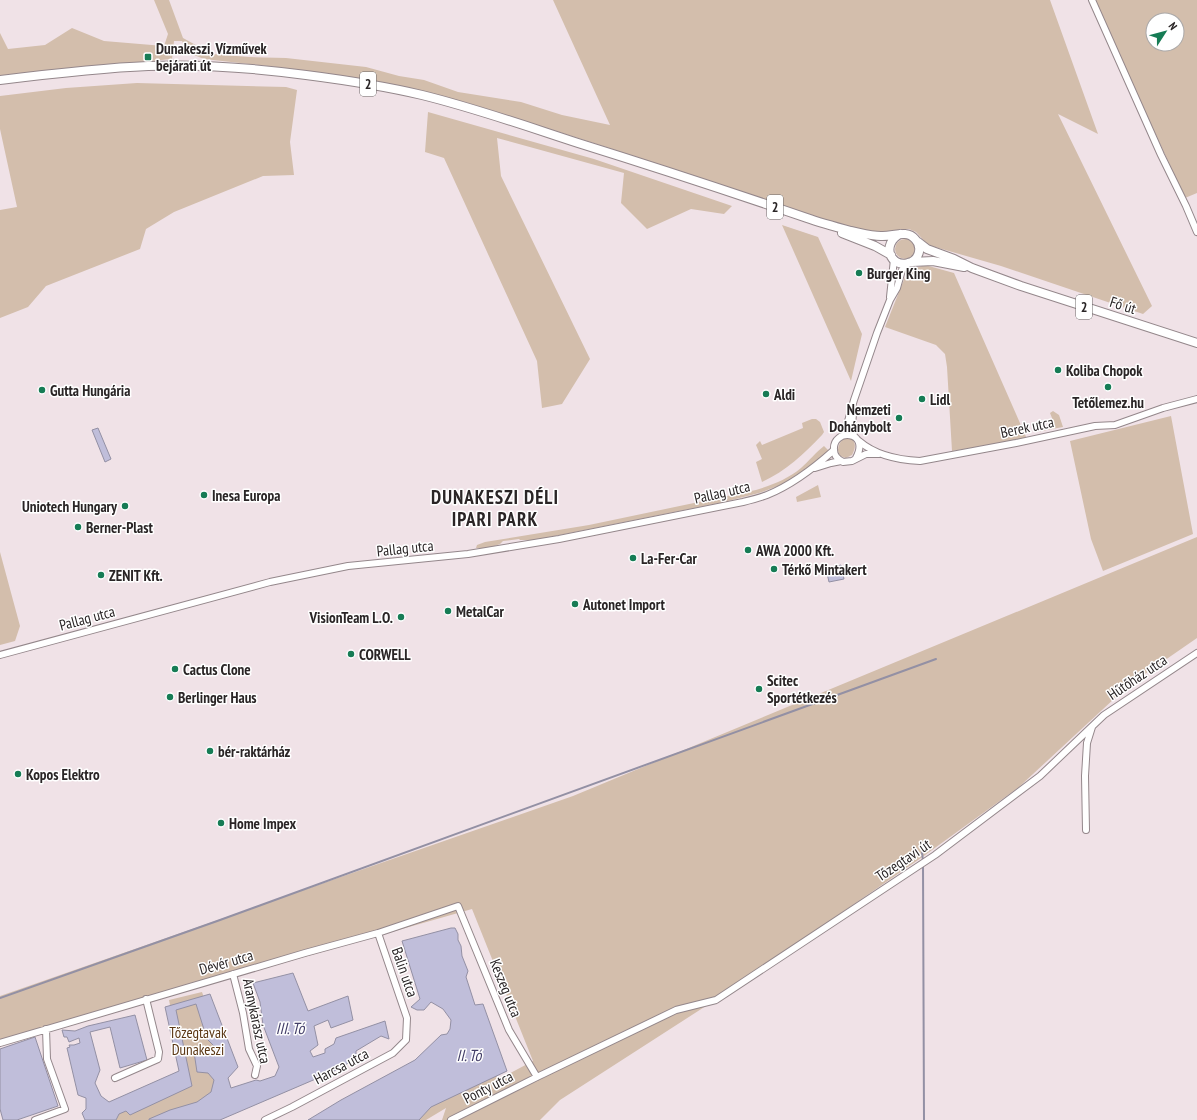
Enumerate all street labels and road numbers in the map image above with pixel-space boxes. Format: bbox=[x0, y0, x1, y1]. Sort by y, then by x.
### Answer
road number: 2 bbox=[360, 72, 376, 96]
road number: 2 bbox=[767, 195, 783, 219]
street label: Fő út bbox=[1107, 292, 1139, 318]
road number: 2 bbox=[1076, 295, 1092, 319]
street label: Berek utca bbox=[999, 412, 1055, 442]
street label: Pallag utca bbox=[692, 476, 752, 508]
street label: Pallag utca bbox=[376, 536, 434, 560]
street label: Pallag utca bbox=[57, 601, 117, 635]
street label: Hűtőház utca bbox=[1104, 650, 1170, 704]
street label: Tőzegtavi út bbox=[872, 835, 934, 885]
street label: Dévér utca bbox=[197, 945, 255, 979]
street label: Balin utca bbox=[388, 945, 422, 999]
street label: Keszeg utca bbox=[486, 956, 526, 1020]
street label: Aranykárász utca bbox=[239, 977, 275, 1065]
street label: Harcsa utca bbox=[310, 1044, 372, 1088]
street label: Ponty utca bbox=[460, 1066, 516, 1108]

